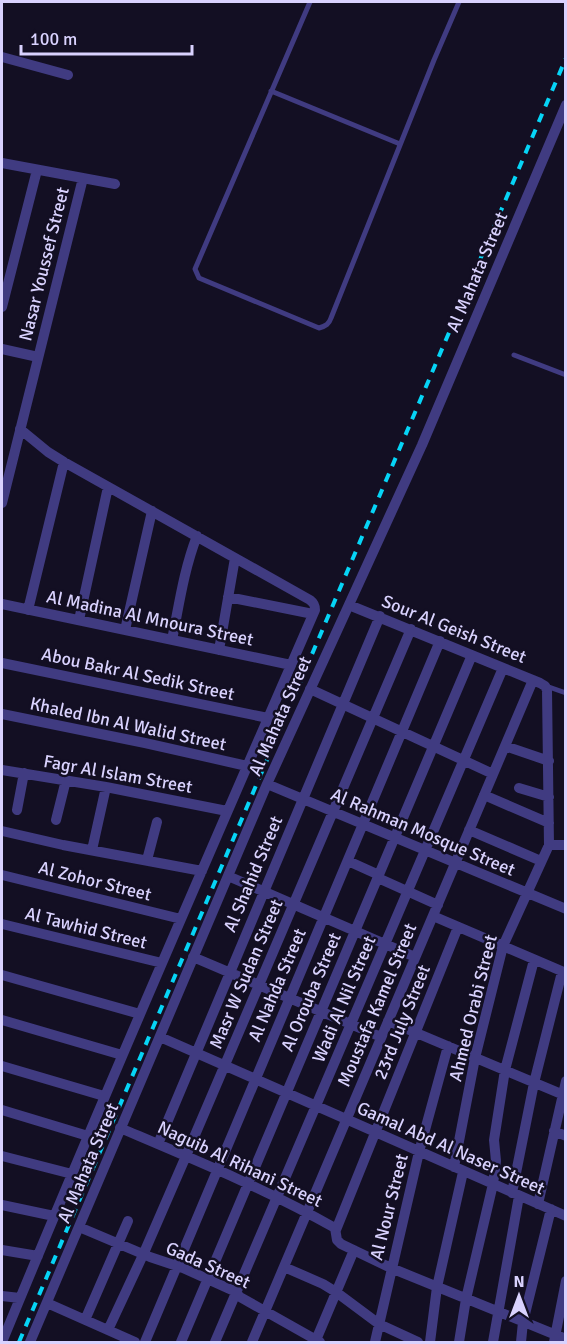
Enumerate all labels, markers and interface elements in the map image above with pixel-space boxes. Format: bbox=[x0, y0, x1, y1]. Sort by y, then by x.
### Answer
scale bar bbox=[21, 18, 192, 56]
text: 100 m bbox=[30, 28, 77, 50]
street label: Nasar Youssef Street bbox=[14, 185, 74, 343]
street label: Al Mahata Street bbox=[442, 208, 512, 336]
street label: Al Madina Al Mnoura Street bbox=[45, 585, 255, 651]
street label: Sour Al Geish Street bbox=[379, 590, 529, 668]
street label: Abou Bakr Al Sedik Street bbox=[40, 643, 236, 705]
street label: Al Mahata Street bbox=[244, 653, 316, 779]
street label: Khaled Ibn Al Walid Street bbox=[28, 692, 228, 756]
street label: Fagr Al Islam Street bbox=[42, 750, 194, 798]
street label: Al Rahman Mosque Street bbox=[328, 783, 518, 881]
street label: Al Shahid Street bbox=[219, 813, 287, 935]
street label: Al Zohor Street bbox=[36, 856, 154, 906]
street label: Masr W Sudan Street bbox=[205, 896, 287, 1052]
street label: Al Tawhid Street bbox=[23, 902, 149, 954]
street label: Moustafa Kamel Street bbox=[333, 920, 421, 1090]
street label: Al Nahda Street bbox=[243, 925, 311, 1045]
street label: Al Orouba Street bbox=[276, 929, 346, 1055]
street label: Wadi Al Nil Street bbox=[307, 932, 381, 1066]
street label: Ahmed Orabi Street bbox=[444, 932, 502, 1084]
street label: 23rd July Street bbox=[369, 961, 435, 1083]
street label: Gamal Abd Al Naser Street bbox=[354, 1097, 548, 1199]
street label: Al Mahata Street bbox=[53, 1099, 123, 1227]
street label: Naguib Al Rihani Street bbox=[154, 1116, 326, 1212]
street label: Al Nour Street bbox=[365, 1151, 413, 1263]
street label: Gada Street bbox=[162, 1237, 254, 1293]
north arrow bbox=[489, 1266, 549, 1326]
text: N bbox=[513, 1272, 525, 1292]

